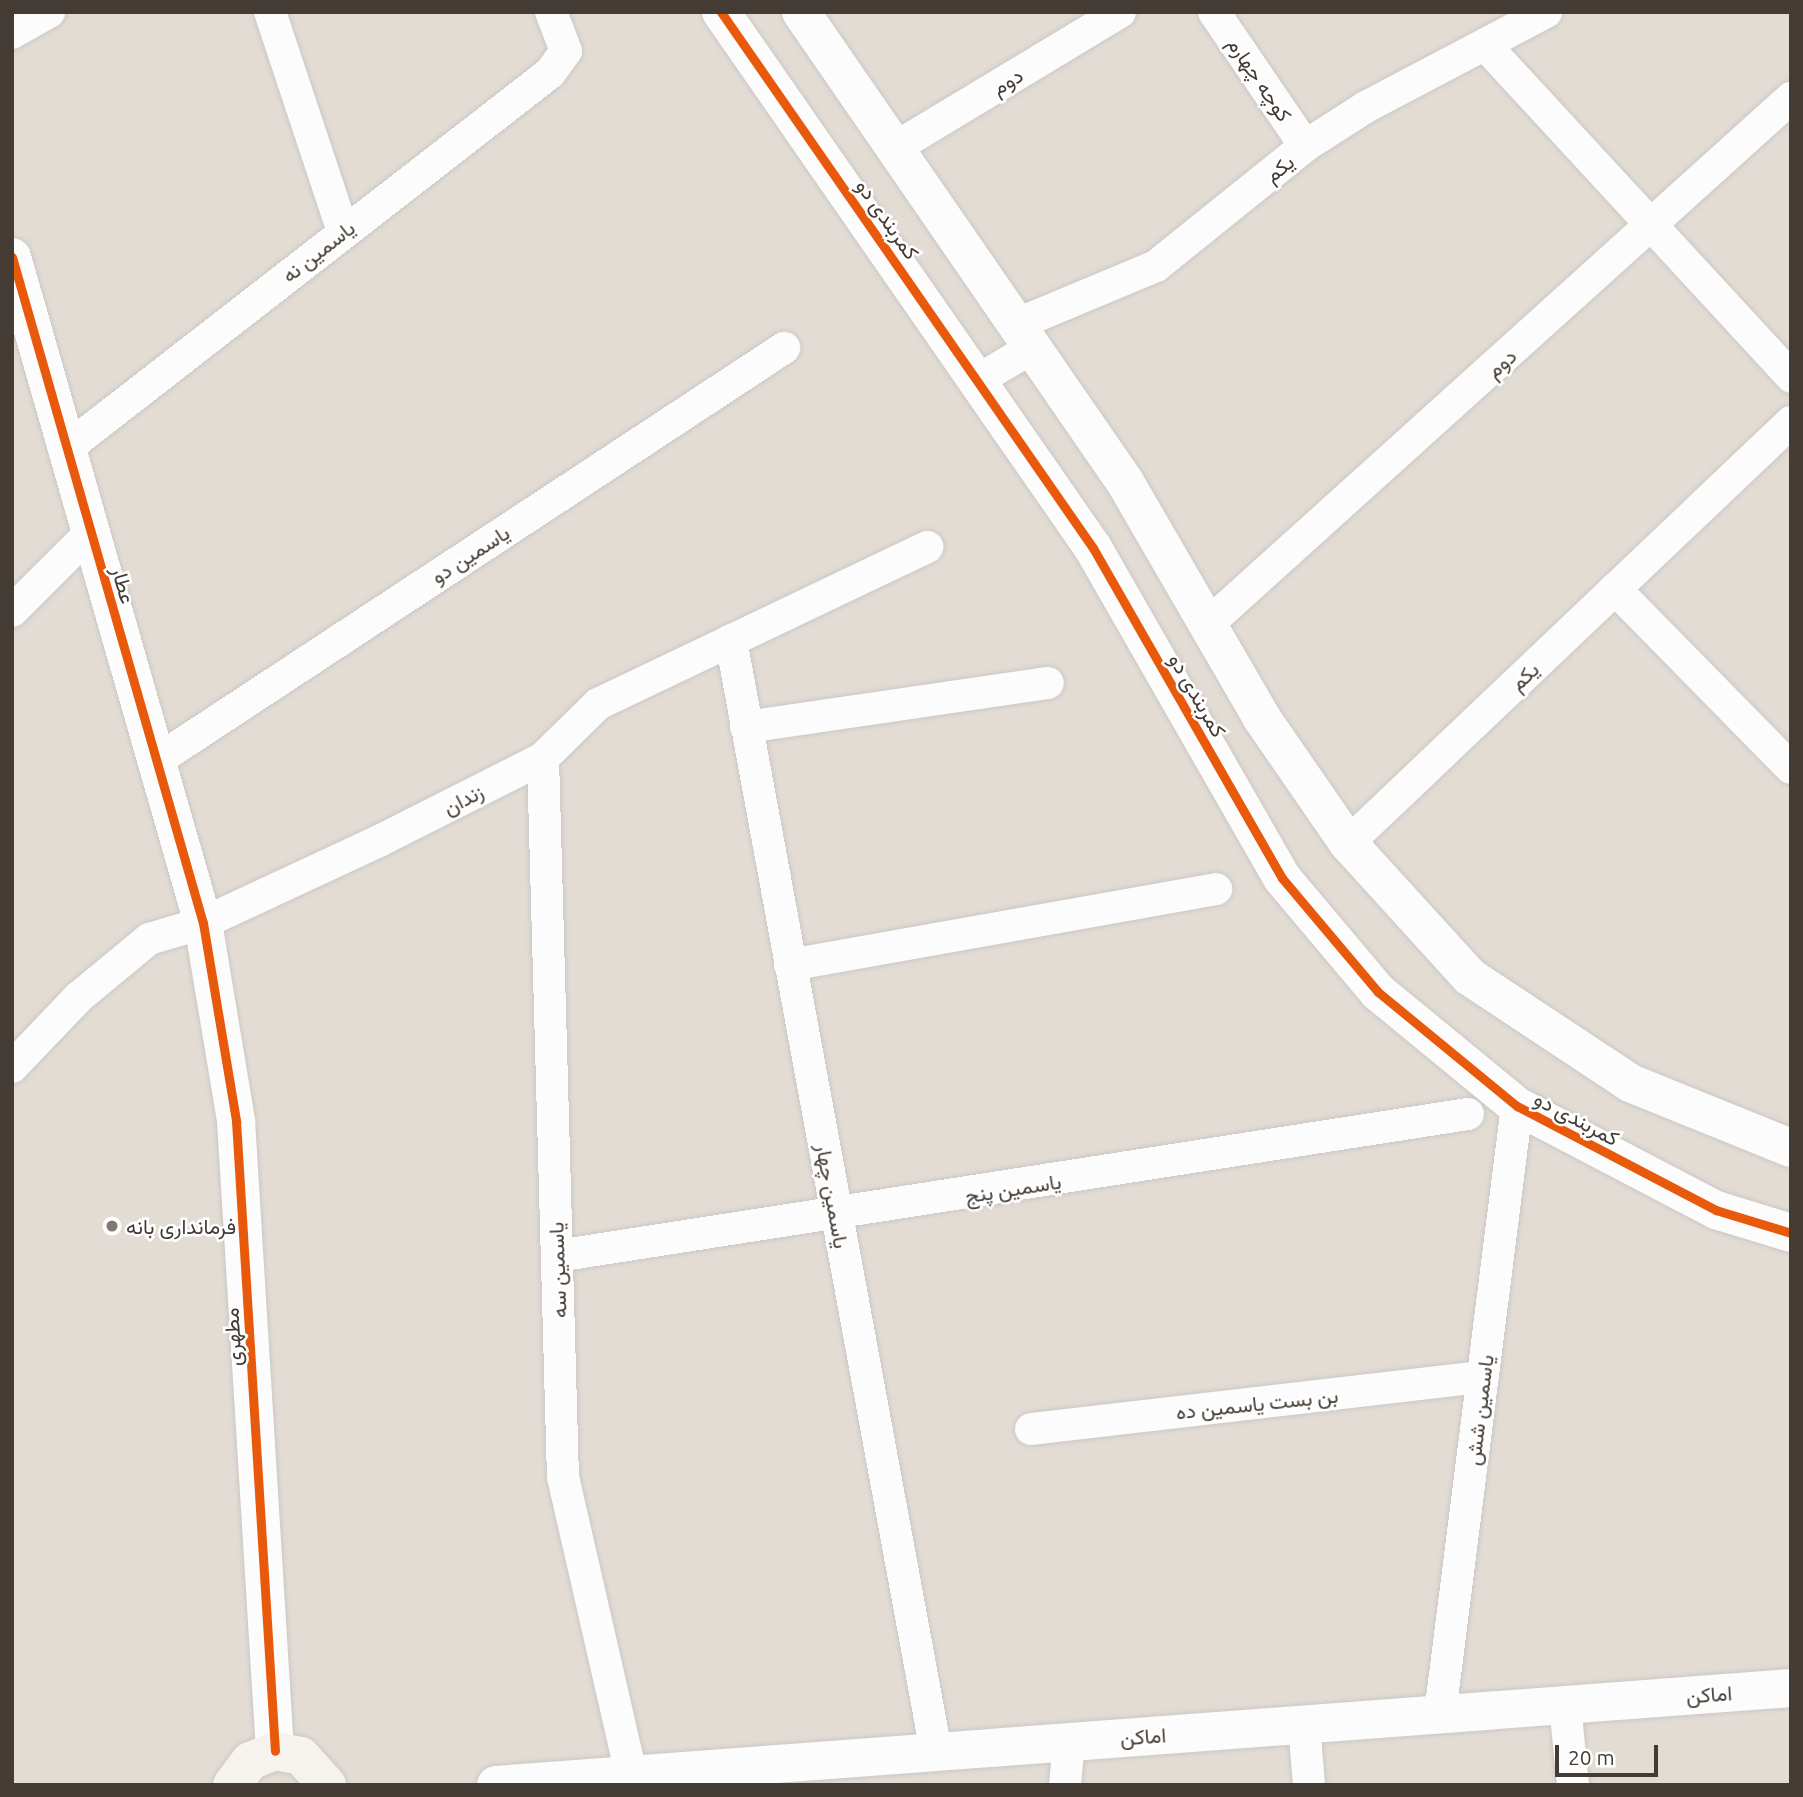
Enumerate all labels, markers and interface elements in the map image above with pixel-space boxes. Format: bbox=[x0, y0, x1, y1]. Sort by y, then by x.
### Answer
street label: کوچه چهارم bbox=[1223, 32, 1297, 126]
street label: دوم bbox=[987, 62, 1027, 100]
street label: یکم bbox=[1259, 149, 1299, 187]
street label: کمربندی دو bbox=[851, 174, 925, 264]
street label: یاسمین نه bbox=[276, 215, 360, 287]
street label: دوم bbox=[1481, 343, 1521, 383]
street label: یاسمین دو bbox=[426, 519, 514, 589]
street label: عطار bbox=[107, 563, 141, 607]
street label: کمربندی دو bbox=[1164, 649, 1232, 741]
street label: یکم bbox=[1504, 656, 1544, 696]
street label: زندان bbox=[439, 778, 487, 820]
street label: کمربندی دو bbox=[1530, 1085, 1624, 1151]
street label: یاسمین چهار bbox=[811, 1142, 855, 1250]
street label: یاسمین پنج bbox=[963, 1168, 1063, 1208]
place label: فرمانداری بانه bbox=[126, 1213, 236, 1239]
marker: فرمانداری بانه bbox=[104, 1218, 120, 1234]
street label: یاسمین سه bbox=[543, 1221, 571, 1319]
street label: مطهری bbox=[218, 1307, 246, 1367]
street label: یاسمین شش bbox=[1460, 1353, 1498, 1467]
street label: بن بست یاسمین ده bbox=[1175, 1382, 1339, 1424]
street label: اماکن bbox=[1685, 1680, 1733, 1708]
street label: اماکن bbox=[1119, 1722, 1167, 1750]
scale bar bbox=[1558, 1730, 1661, 1774]
text: 20 m bbox=[1568, 1745, 1615, 1769]

